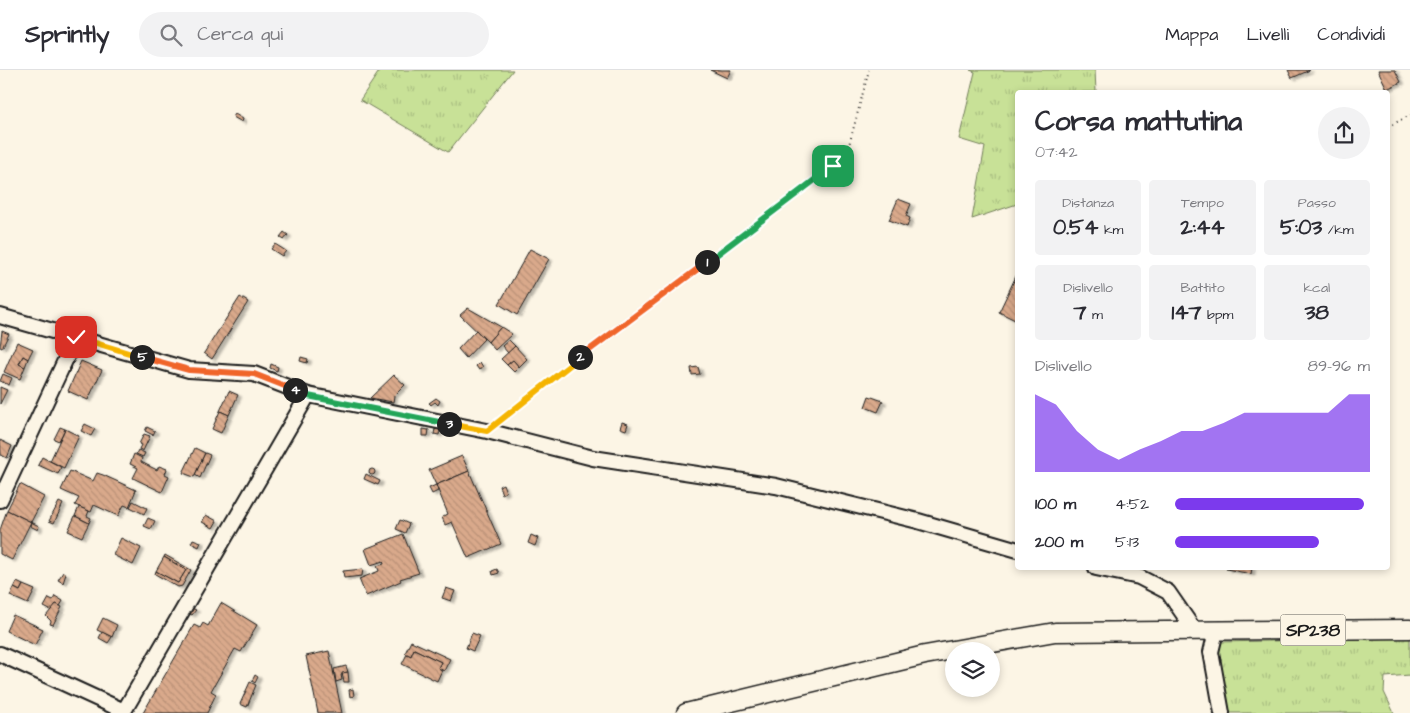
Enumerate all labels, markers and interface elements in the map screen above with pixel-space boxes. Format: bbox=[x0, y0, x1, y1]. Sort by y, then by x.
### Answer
search box bbox=[139, 12, 489, 57]
text: Sprintly bbox=[25, 18, 109, 52]
icon: search bbox=[157, 21, 185, 49]
text: Cerca qui bbox=[197, 21, 283, 48]
text: Mappa bbox=[1165, 22, 1219, 47]
text: Livelli bbox=[1247, 22, 1289, 47]
text: Condividi bbox=[1317, 22, 1385, 47]
text: Corsa mattutina bbox=[1035, 102, 1242, 141]
button: share bbox=[1318, 107, 1370, 159]
text: 07:42 bbox=[1035, 141, 1078, 163]
pin bbox=[812, 145, 854, 187]
icon: arrive bbox=[819, 152, 847, 180]
text: Distanza bbox=[1062, 193, 1114, 213]
text: Tempo bbox=[1181, 193, 1224, 213]
text: Passo bbox=[1298, 193, 1336, 213]
text: 0.54 bbox=[1053, 213, 1098, 242]
text: 2:44 bbox=[1180, 213, 1225, 242]
text: 5:03 bbox=[1280, 213, 1322, 242]
text: km bbox=[1098, 220, 1123, 240]
text: /km bbox=[1322, 220, 1354, 240]
pin: 1 bbox=[694, 250, 720, 274]
text: 1 bbox=[707, 252, 708, 272]
text: Dislivello bbox=[1063, 278, 1113, 298]
text: Battito bbox=[1180, 278, 1225, 298]
text: kcal bbox=[1303, 278, 1330, 298]
text: 7 bbox=[1073, 298, 1086, 327]
text: 147 bbox=[1171, 298, 1201, 327]
text: 38 bbox=[1305, 298, 1329, 327]
text: m bbox=[1086, 305, 1103, 325]
text: bpm bbox=[1201, 305, 1234, 325]
pin bbox=[55, 316, 97, 358]
icon: check bbox=[62, 323, 90, 351]
pin: 5 bbox=[130, 344, 154, 370]
pin: 2 bbox=[568, 344, 592, 370]
text: 5 bbox=[138, 347, 147, 367]
text: 2 bbox=[576, 347, 585, 367]
text: Dislivello bbox=[1035, 355, 1092, 377]
text: 89–96 m bbox=[1308, 355, 1370, 377]
pin: 4 bbox=[282, 378, 308, 402]
text: 4 bbox=[291, 380, 300, 400]
pin: 3 bbox=[436, 412, 462, 436]
text: 3 bbox=[446, 414, 453, 434]
text: 100 m bbox=[1035, 493, 1076, 515]
text: 4:52 bbox=[1115, 493, 1149, 515]
text: 200 m bbox=[1035, 531, 1083, 553]
text: 5:13 bbox=[1115, 531, 1139, 553]
road number: SP238 bbox=[1280, 614, 1346, 646]
map controls bbox=[945, 642, 1000, 697]
button: layers bbox=[945, 642, 1000, 697]

